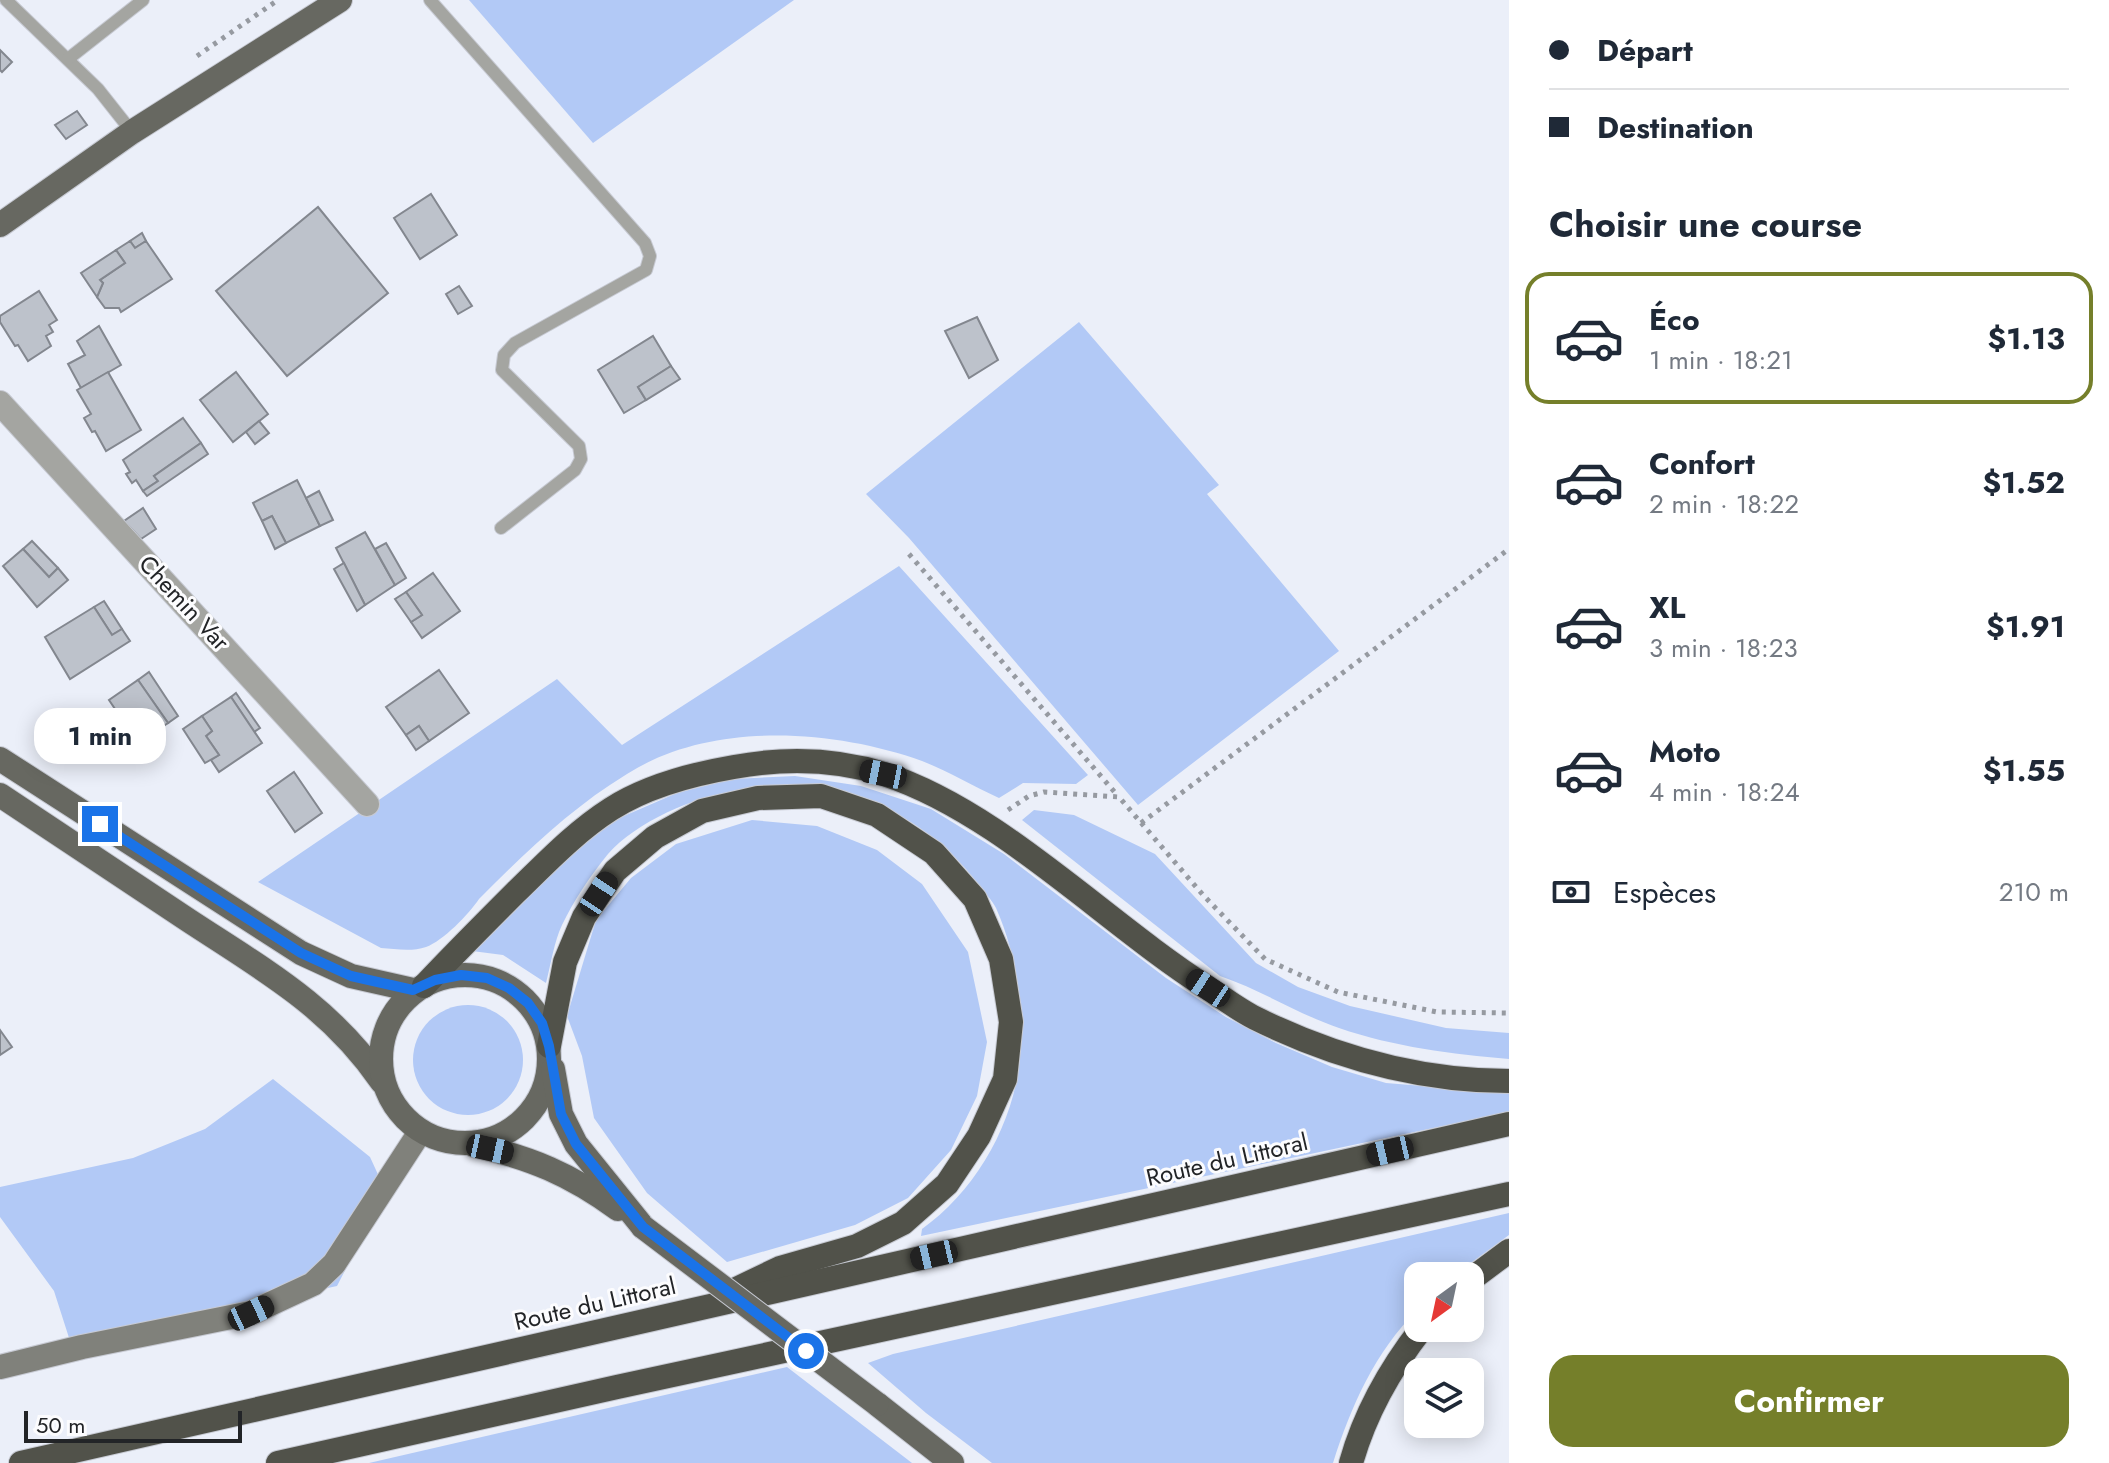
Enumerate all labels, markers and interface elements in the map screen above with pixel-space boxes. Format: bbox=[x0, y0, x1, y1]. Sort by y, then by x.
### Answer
text: Départ bbox=[1597, 29, 1693, 72]
text: Destination bbox=[1597, 106, 1754, 149]
text: Choisir une course bbox=[1549, 198, 1862, 250]
text: Éco bbox=[1649, 298, 1700, 341]
icon: car bbox=[1553, 302, 1625, 374]
text: $1.13 bbox=[1988, 317, 2065, 360]
text: 1 min · 18:21 bbox=[1649, 341, 1793, 379]
text: Confort bbox=[1649, 442, 1755, 485]
icon: car bbox=[1553, 446, 1625, 518]
text: $1.52 bbox=[1982, 461, 2065, 504]
text: 2 min · 18:22 bbox=[1649, 485, 1799, 523]
street label: Chemin Var bbox=[131, 547, 238, 659]
text: XL bbox=[1649, 586, 1685, 629]
icon: car bbox=[1553, 590, 1625, 662]
text: $1.91 bbox=[1986, 605, 2065, 648]
text: 3 min · 18:23 bbox=[1649, 629, 1798, 667]
callout: 1 min bbox=[34, 708, 166, 764]
text: 1 min bbox=[68, 717, 132, 755]
text: Moto bbox=[1649, 730, 1721, 773]
icon: car bbox=[1553, 734, 1625, 806]
text: $1.55 bbox=[1983, 749, 2065, 792]
car bbox=[857, 758, 909, 790]
text: 4 min · 18:24 bbox=[1649, 773, 1800, 811]
route end bbox=[82, 806, 118, 842]
car bbox=[576, 867, 622, 921]
icon: cash bbox=[1549, 870, 1593, 914]
text: Espèces bbox=[1613, 871, 1716, 914]
text: 210 m bbox=[1999, 873, 2069, 911]
car bbox=[1181, 965, 1235, 1011]
street label: Route du Littoral bbox=[1143, 1124, 1311, 1195]
car bbox=[464, 1132, 516, 1166]
car bbox=[1364, 1134, 1416, 1168]
car bbox=[908, 1238, 960, 1272]
north arrow bbox=[1404, 1262, 1484, 1342]
map controls bbox=[1404, 1262, 1484, 1438]
street label: Route du Littoral bbox=[511, 1268, 679, 1339]
car bbox=[224, 1292, 278, 1334]
route start bbox=[788, 1333, 824, 1369]
button: Confirmer bbox=[1549, 1355, 2069, 1447]
button: layers bbox=[1404, 1358, 1484, 1438]
scale bar bbox=[24, 1407, 242, 1443]
text: 50 m bbox=[36, 1409, 85, 1441]

